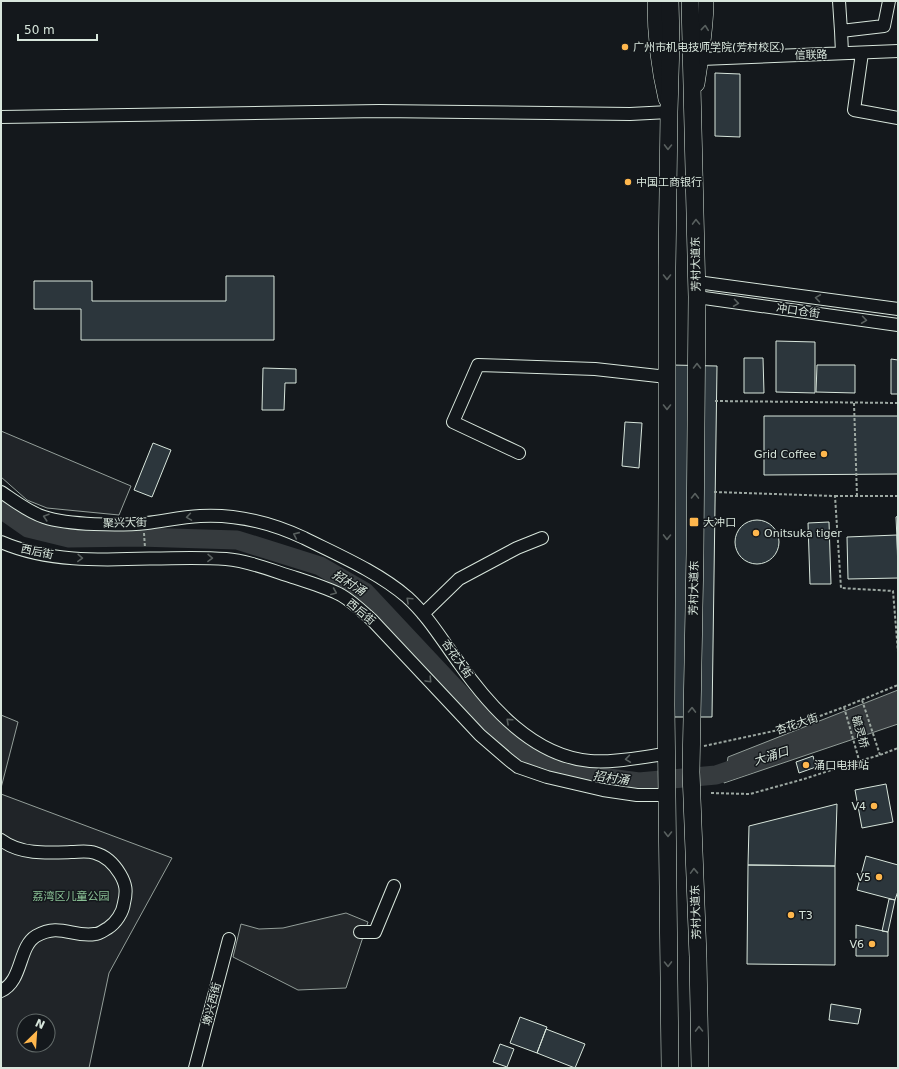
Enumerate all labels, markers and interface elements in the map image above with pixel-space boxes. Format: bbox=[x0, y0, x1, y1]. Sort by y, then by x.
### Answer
scale bar bbox=[18, 16, 97, 42]
text: 50 m bbox=[24, 23, 55, 37]
one-way arrow bbox=[700, 25, 709, 31]
place label: 广州市机电技师学院(芳村校区) bbox=[633, 41, 785, 54]
marker: 广州市机电技师学院(芳村校区) bbox=[620, 42, 630, 52]
street label: 信联路 bbox=[794, 48, 828, 62]
one-way arrow bbox=[664, 144, 672, 150]
place label: 中国工商银行 bbox=[636, 176, 702, 189]
marker: 中国工商银行 bbox=[623, 177, 633, 187]
one-way arrow bbox=[691, 219, 700, 225]
street label: 芳村大道东 bbox=[689, 236, 703, 292]
one-way arrow bbox=[663, 274, 671, 280]
one-way arrow bbox=[815, 294, 821, 303]
one-way arrow bbox=[733, 298, 739, 307]
street label: 冲口仓街 bbox=[775, 302, 821, 320]
one-way arrow bbox=[861, 315, 868, 324]
one-way arrow bbox=[693, 363, 701, 369]
one-way arrow bbox=[663, 404, 671, 410]
place label: Grid Coffee bbox=[754, 448, 816, 461]
marker: Grid Coffee bbox=[819, 449, 829, 459]
one-way arrow bbox=[691, 493, 699, 499]
one-way arrow bbox=[186, 512, 192, 521]
one-way arrow bbox=[43, 513, 50, 522]
street label: 聚兴大街 bbox=[103, 516, 147, 530]
marker: 大冲口 bbox=[688, 516, 700, 528]
place label: 大冲口 bbox=[703, 516, 736, 529]
place label: Onitsuka tiger bbox=[764, 527, 842, 540]
marker: Onitsuka tiger bbox=[751, 528, 761, 538]
one-way arrow bbox=[293, 532, 301, 540]
one-way arrow bbox=[662, 534, 671, 540]
street label: 西后街 bbox=[20, 542, 54, 562]
one-way arrow bbox=[77, 554, 83, 562]
one-way arrow bbox=[207, 554, 213, 563]
street label: 芳村大道东 bbox=[687, 560, 701, 616]
water label: 招村涌 bbox=[330, 568, 370, 600]
one-way arrow bbox=[331, 588, 338, 596]
street label: 西后街 bbox=[344, 596, 378, 628]
one-way arrow bbox=[406, 597, 414, 604]
street label: 杏花大街 bbox=[439, 637, 475, 681]
one-way arrow bbox=[424, 675, 432, 683]
one-way arrow bbox=[688, 707, 696, 713]
street label: 杏花大街 bbox=[774, 711, 820, 737]
street label: 毓灵桥 bbox=[849, 714, 871, 750]
one-way arrow bbox=[506, 718, 514, 726]
water label: 大涌口 bbox=[752, 743, 791, 768]
one-way arrow bbox=[625, 754, 631, 763]
place label: 涌口电排站 bbox=[814, 759, 869, 772]
marker: 涌口电排站 bbox=[801, 760, 811, 770]
water label: 招村涌 bbox=[592, 769, 632, 788]
place label: V4 bbox=[851, 800, 866, 813]
marker: V4 bbox=[869, 801, 879, 811]
one-way arrow bbox=[663, 831, 672, 837]
one-way arrow bbox=[690, 868, 699, 874]
place label: V5 bbox=[856, 871, 871, 884]
marker: V5 bbox=[874, 872, 884, 882]
street label: 芳村大道东 bbox=[689, 884, 703, 940]
park label: 荔湾区儿童公园 bbox=[33, 890, 110, 903]
place label: T3 bbox=[798, 909, 813, 922]
marker: T3 bbox=[786, 910, 796, 920]
place label: V6 bbox=[849, 938, 864, 951]
marker: V6 bbox=[867, 939, 877, 949]
one-way arrow bbox=[664, 961, 673, 967]
street label: 墩兴西街 bbox=[200, 981, 224, 1027]
north arrow bbox=[16, 1013, 56, 1053]
text: N bbox=[33, 1017, 47, 1032]
one-way arrow bbox=[695, 1026, 703, 1032]

